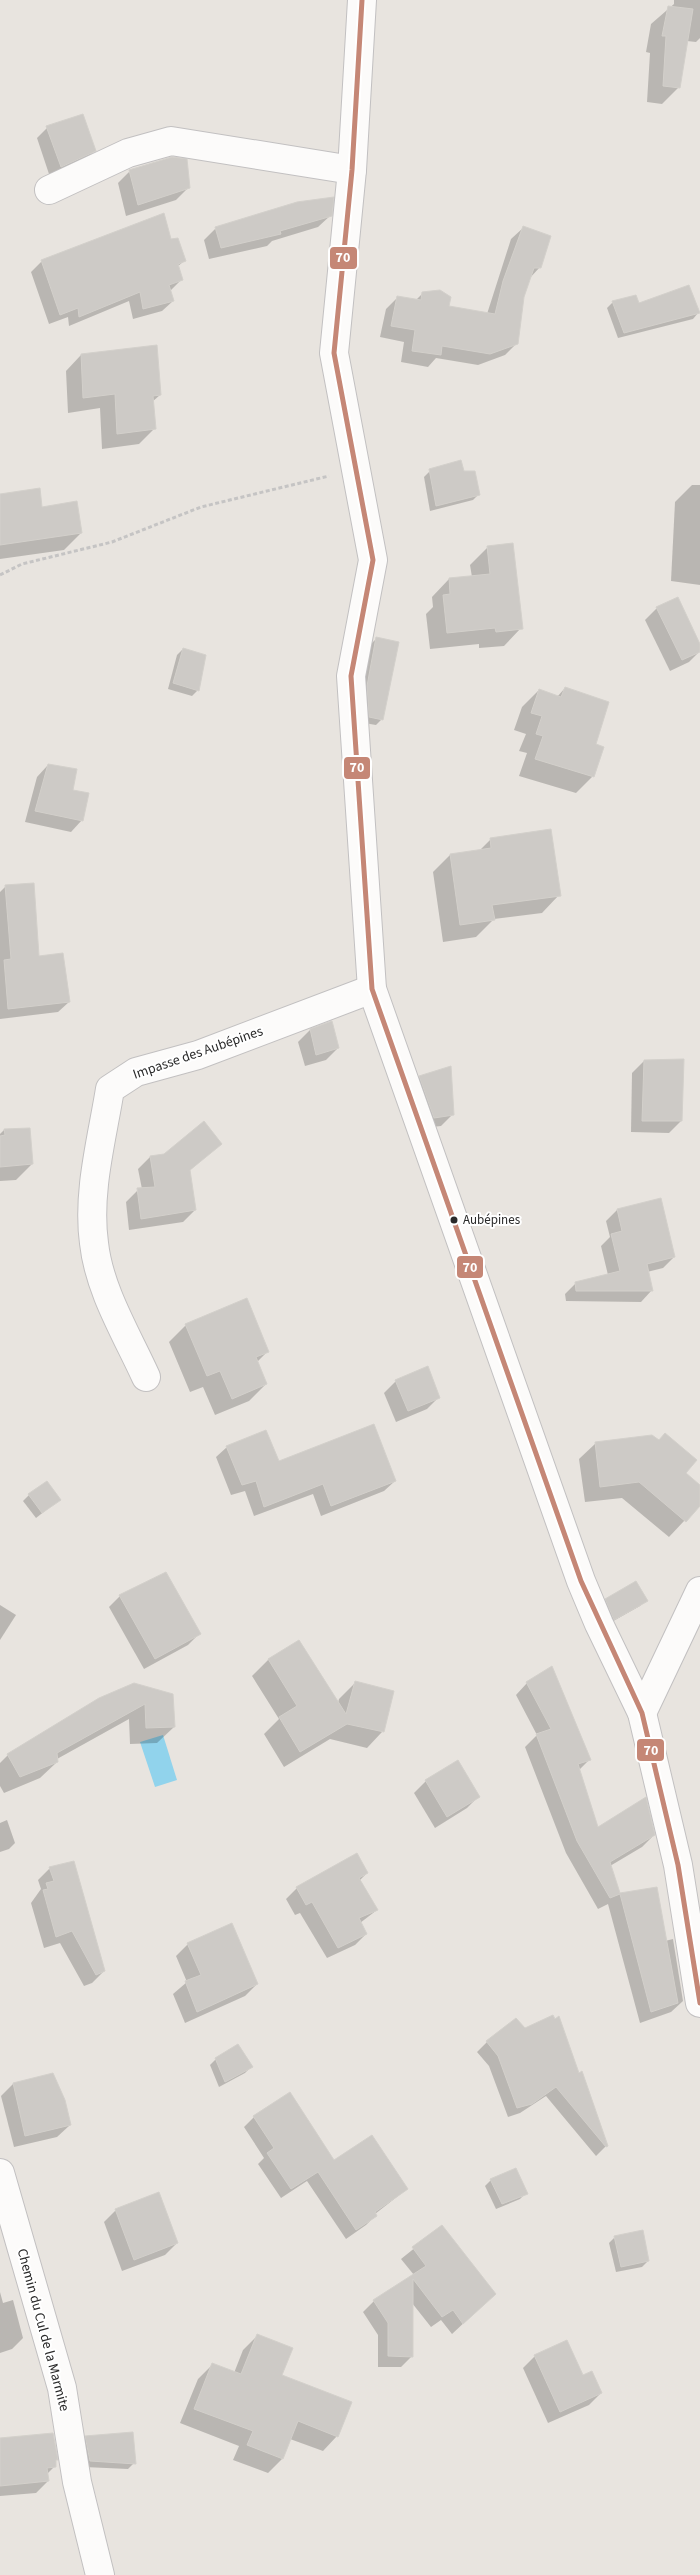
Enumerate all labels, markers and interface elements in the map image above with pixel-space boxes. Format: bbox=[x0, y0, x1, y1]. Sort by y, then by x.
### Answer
line badge: 70 bbox=[329, 246, 358, 270]
text: 70 bbox=[336, 248, 350, 268]
line badge: 70 bbox=[343, 756, 371, 780]
text: 70 bbox=[350, 758, 364, 778]
street label: Impasse des Aubépines bbox=[130, 1021, 266, 1085]
place label: Aubépines bbox=[463, 1211, 521, 1229]
marker: Aubépines bbox=[449, 1215, 459, 1225]
line badge: 70 bbox=[456, 1255, 484, 1279]
text: 70 bbox=[463, 1258, 477, 1278]
line badge: 70 bbox=[636, 1738, 665, 1762]
text: 70 bbox=[644, 1741, 658, 1761]
street label: Chemin du Cul de la Marmite bbox=[12, 2246, 74, 2414]

